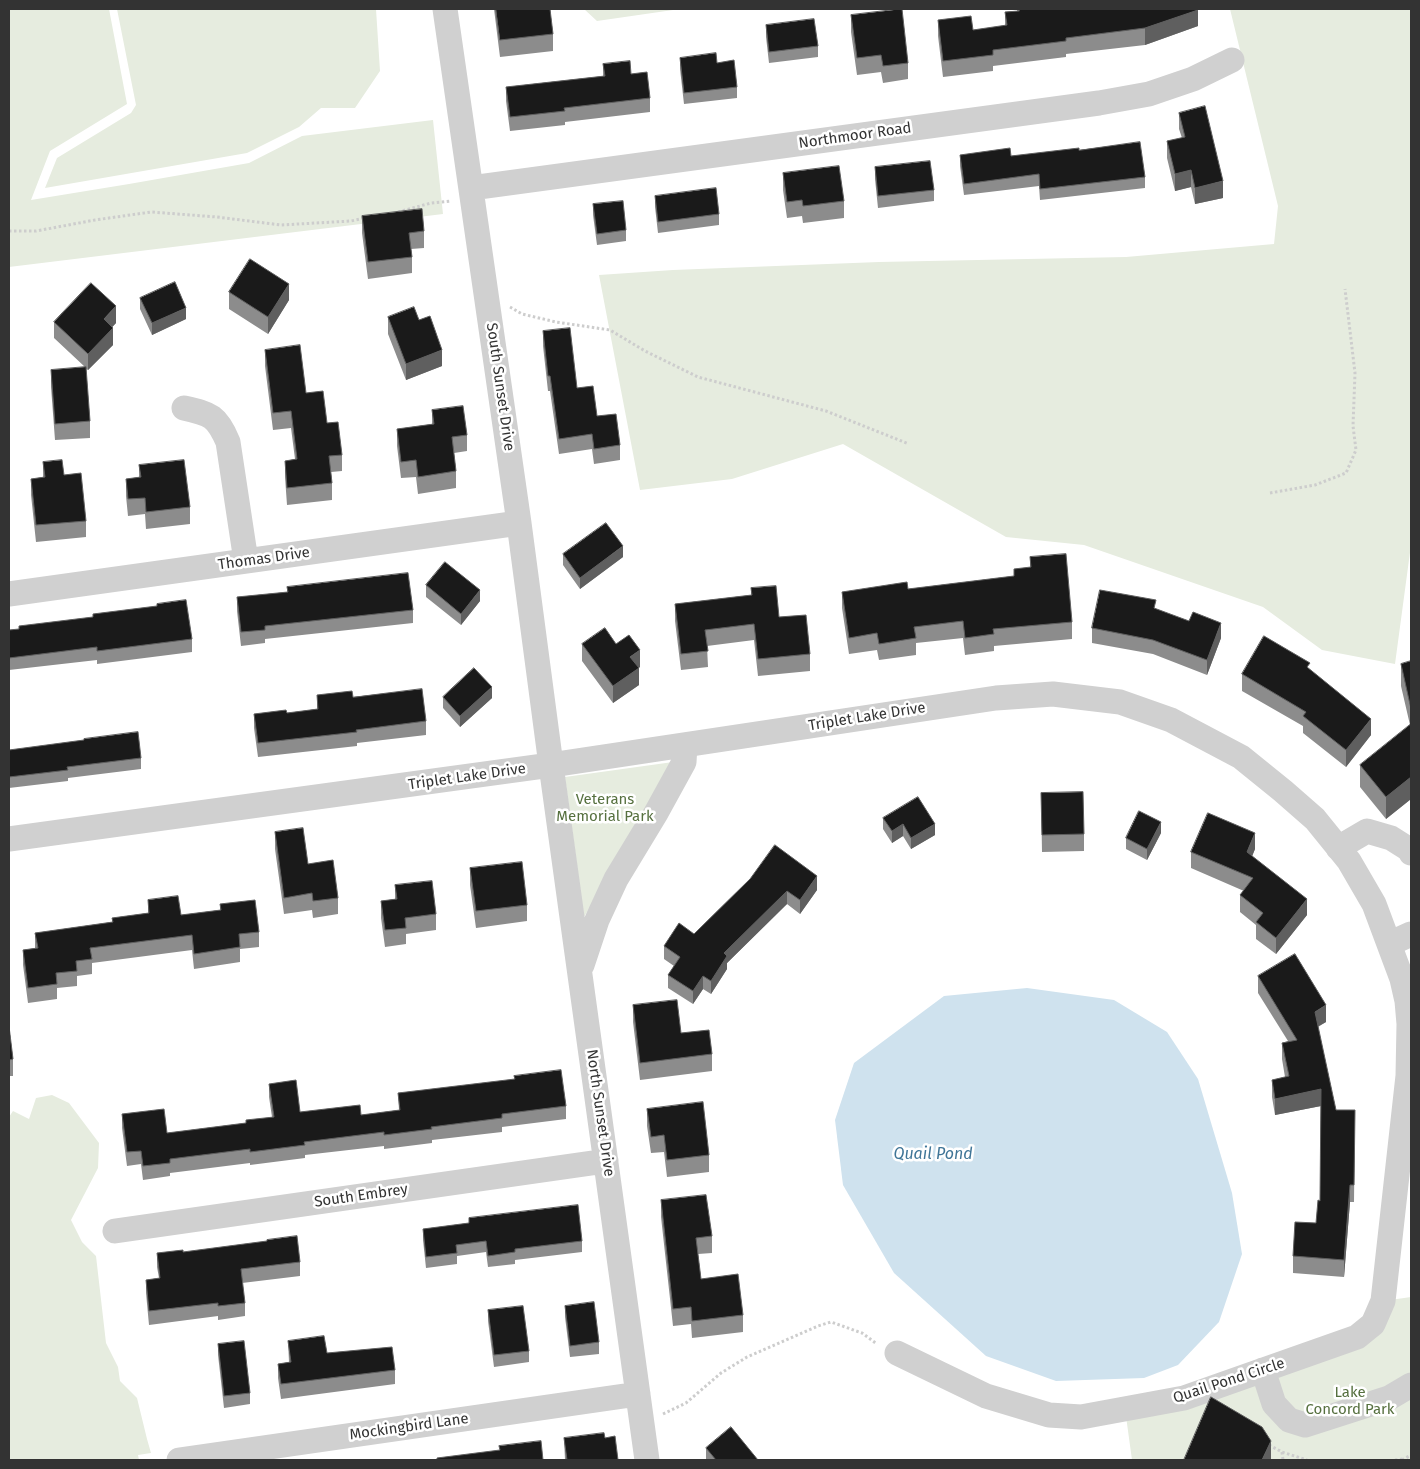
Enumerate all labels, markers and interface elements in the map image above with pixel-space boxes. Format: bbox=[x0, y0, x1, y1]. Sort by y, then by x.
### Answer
street label: Northmoor Road bbox=[797, 119, 913, 153]
street label: South Sunset Drive bbox=[482, 322, 518, 452]
street label: Thomas Drive bbox=[217, 544, 311, 574]
street label: Triplet Lake Drive bbox=[807, 699, 927, 735]
street label: Triplet Lake Drive bbox=[407, 760, 527, 794]
park label: Veterans Memorial Park bbox=[556, 791, 654, 826]
street label: North Sunset Drive bbox=[582, 1048, 618, 1178]
water label: Quail Pond bbox=[893, 1145, 973, 1165]
street label: South Embrey bbox=[313, 1181, 409, 1211]
street label: Quail Pond Circle bbox=[1171, 1354, 1287, 1408]
park label: Lake Concord Park bbox=[1305, 1384, 1395, 1419]
street label: Mockingbird Lane bbox=[348, 1410, 470, 1444]

